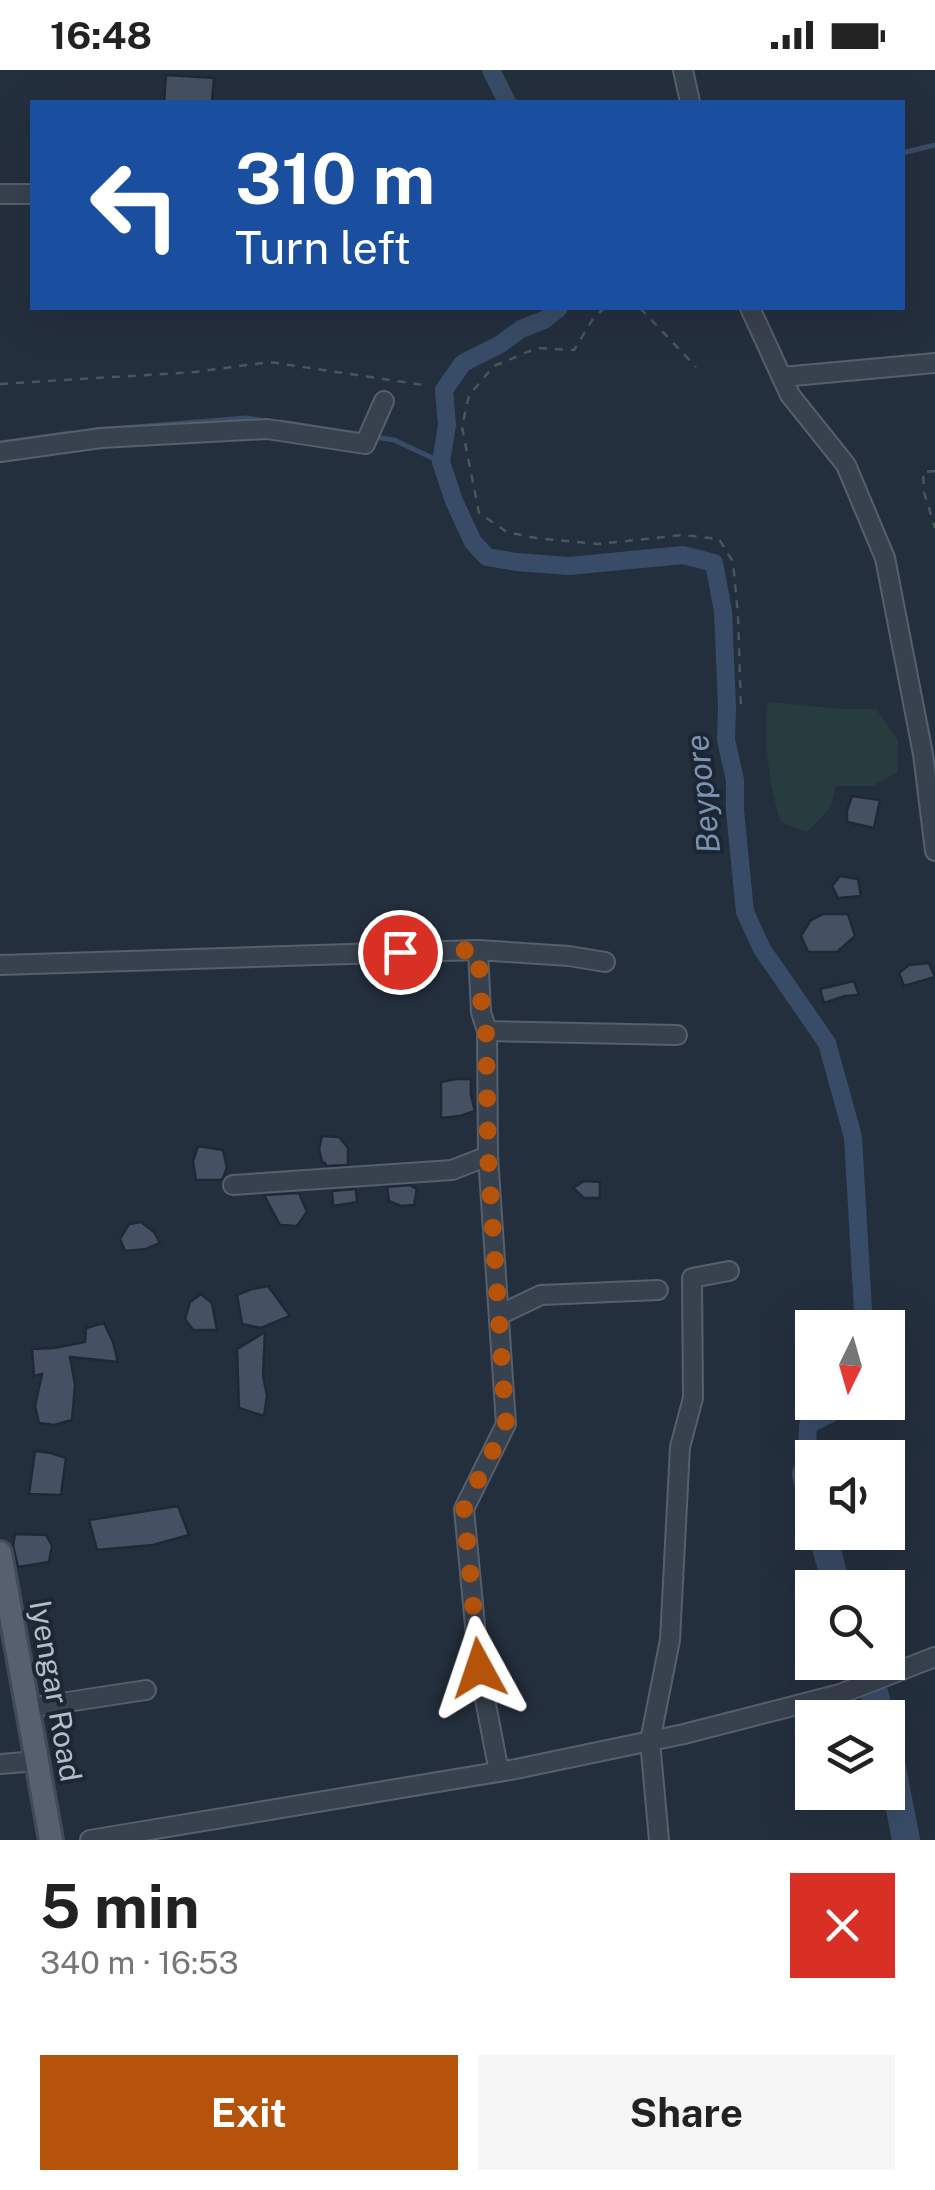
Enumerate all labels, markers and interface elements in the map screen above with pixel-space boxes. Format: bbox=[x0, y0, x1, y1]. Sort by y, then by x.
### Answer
text: 16:48 bbox=[50, 13, 152, 58]
text: 310 m bbox=[235, 137, 435, 220]
icon: left bbox=[70, 140, 200, 270]
text: Turn left bbox=[235, 221, 411, 274]
water label: Beypore bbox=[678, 733, 727, 855]
pin bbox=[358, 910, 443, 995]
icon: arrive bbox=[373, 925, 428, 980]
north arrow bbox=[795, 1310, 905, 1420]
map controls bbox=[795, 1310, 905, 1810]
button: sound bbox=[795, 1440, 905, 1550]
button: search bbox=[795, 1570, 905, 1680]
street label: Iyengar Road bbox=[22, 1597, 90, 1784]
position arrow bbox=[427, 1616, 531, 1720]
button: layers bbox=[795, 1700, 905, 1810]
text: 5 min bbox=[40, 1871, 200, 1942]
button: close bbox=[790, 1873, 895, 1978]
text: 340 m · 16:53 bbox=[40, 1944, 239, 1981]
button: Exit bbox=[40, 2055, 458, 2170]
button: Share bbox=[478, 2055, 895, 2170]

